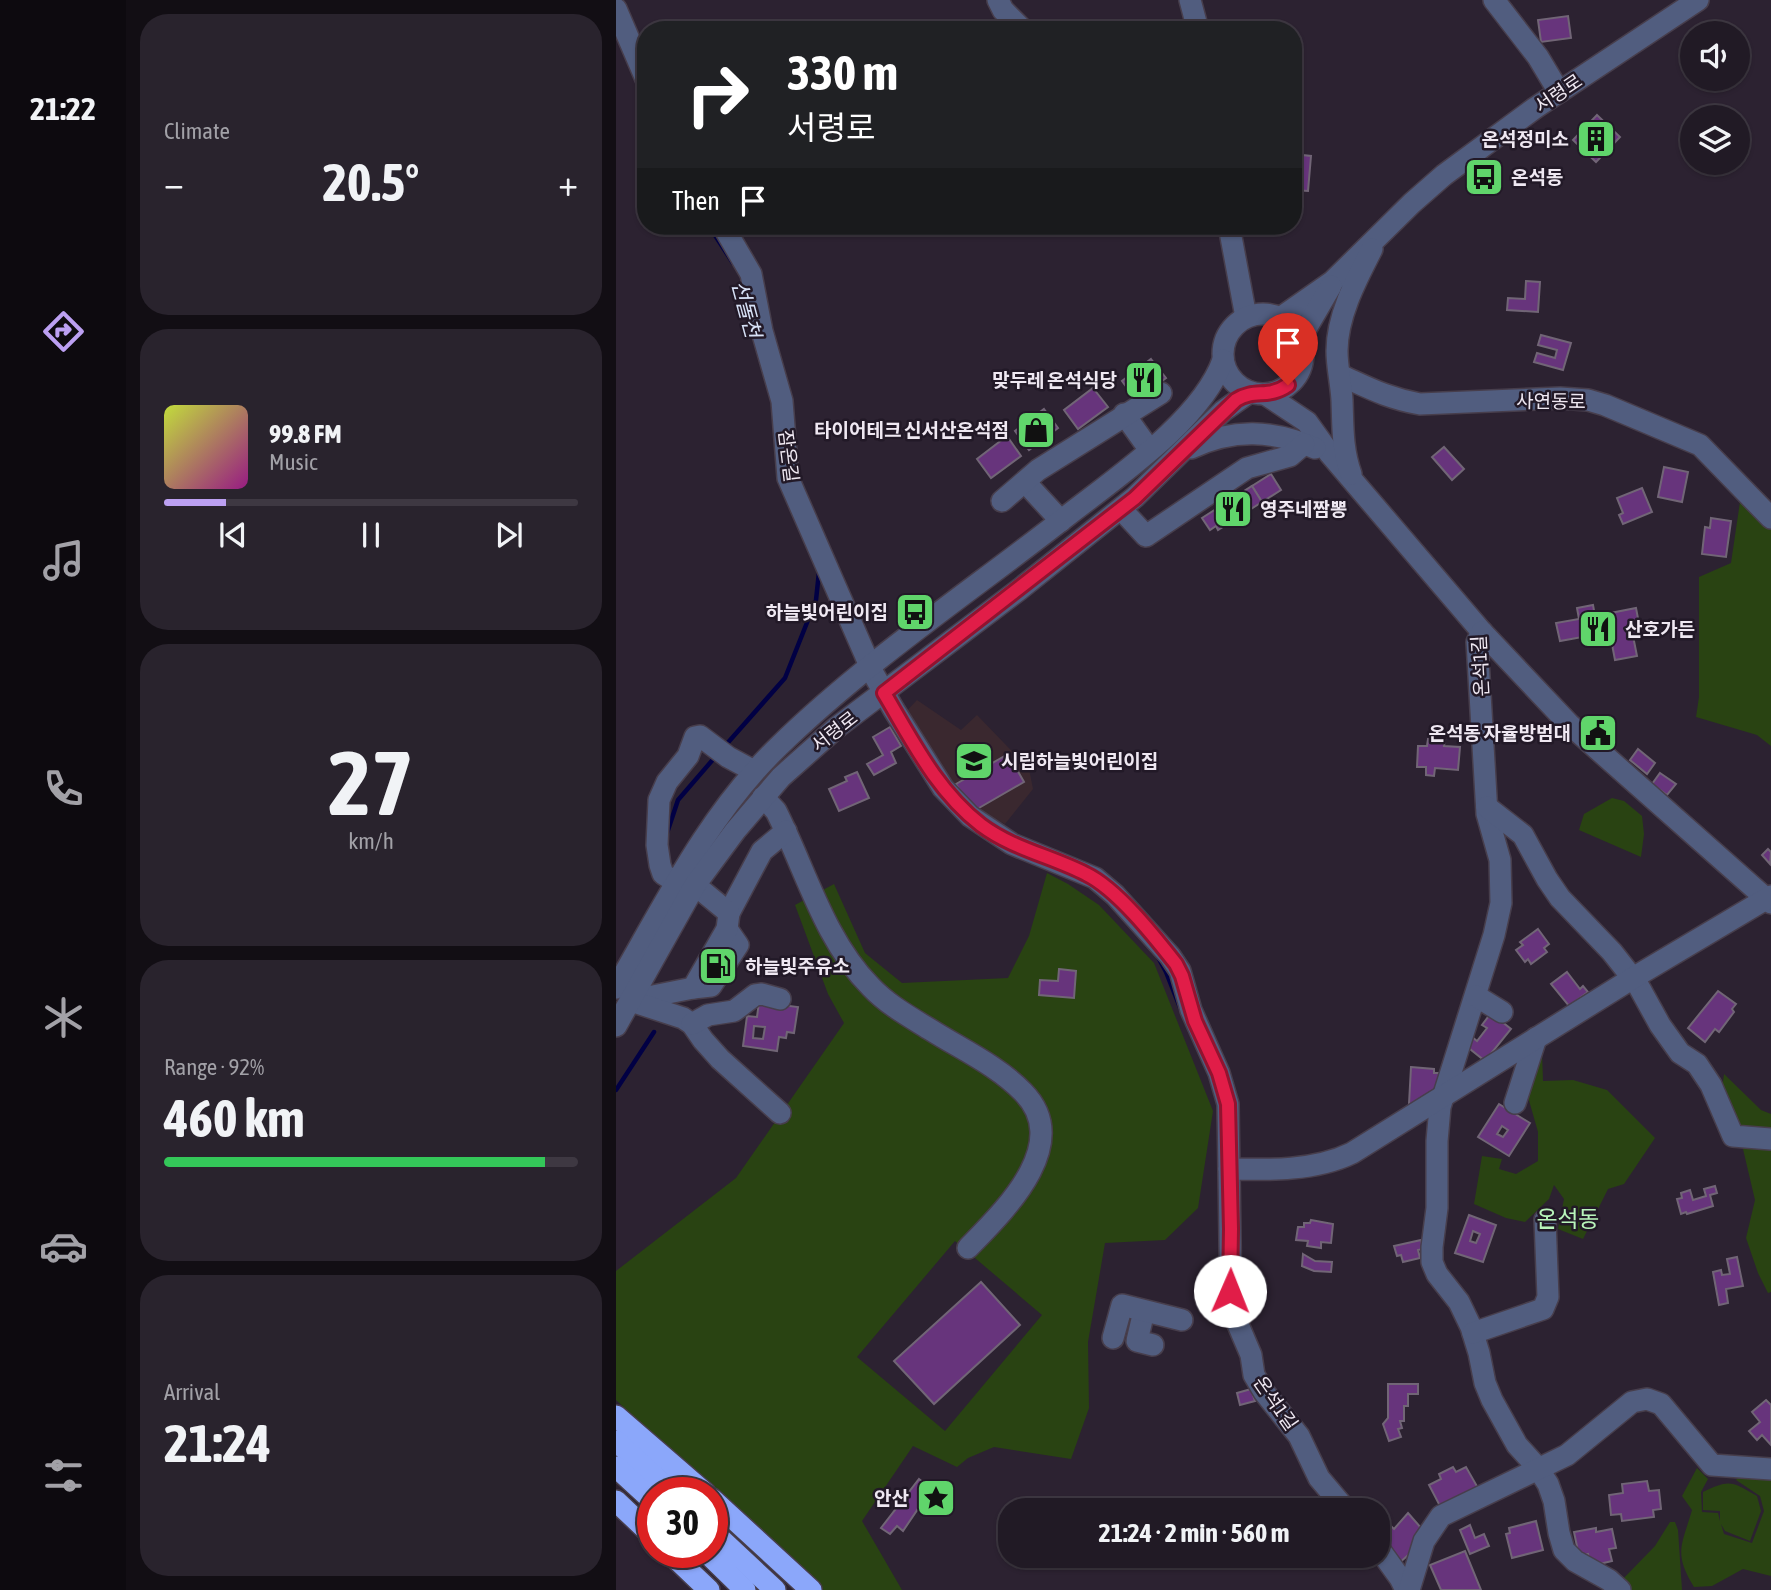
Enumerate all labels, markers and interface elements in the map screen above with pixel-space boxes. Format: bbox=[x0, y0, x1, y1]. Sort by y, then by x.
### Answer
map controls bbox=[1680, 21, 1750, 175]
button: sound bbox=[1680, 21, 1750, 91]
text: 330 m bbox=[787, 44, 898, 100]
icon: right bbox=[672, 49, 763, 140]
street label: 서령로 bbox=[1530, 69, 1586, 117]
text: 21:22 bbox=[30, 90, 96, 127]
button: layers bbox=[1680, 105, 1750, 175]
text: 서령로 bbox=[787, 109, 875, 146]
text: Climate bbox=[164, 118, 230, 144]
building icon: 온석정미소 bbox=[1575, 118, 1617, 160]
place label: 온석정미소 bbox=[1482, 128, 1569, 150]
text: 20.5° bbox=[323, 152, 419, 212]
bus stop icon: 온석동 bbox=[1463, 156, 1505, 198]
text: − bbox=[164, 161, 184, 204]
text: + bbox=[558, 161, 578, 204]
place label: 온석동 bbox=[1511, 166, 1563, 188]
icon: arrive bbox=[734, 182, 772, 220]
text: Then bbox=[672, 186, 720, 216]
water label: 선돌천 bbox=[728, 278, 767, 343]
icon: directions bbox=[39, 307, 88, 356]
pin bbox=[1258, 313, 1318, 385]
icon: arrive bbox=[1269, 324, 1307, 362]
restaurant icon: 맞두레 온석식당 bbox=[1123, 359, 1165, 401]
place label: 맞두레 온석식당 bbox=[992, 369, 1118, 391]
street label: 사연동로 bbox=[1516, 389, 1586, 413]
shop icon: 타이어테크 신서산온석점 bbox=[1015, 409, 1057, 451]
text: 99.8 FM bbox=[269, 419, 342, 449]
place label: 타이어테크 신서산온석점 bbox=[814, 419, 1009, 441]
street label: 잠온길 bbox=[775, 429, 803, 483]
text: Music bbox=[269, 449, 317, 475]
restaurant icon: 영주네짬뽕 bbox=[1212, 488, 1254, 530]
place label: 영주네짬뽕 bbox=[1260, 498, 1347, 520]
icon: previous bbox=[214, 516, 252, 554]
icon: pause bbox=[352, 516, 390, 554]
icon: next bbox=[490, 516, 528, 554]
icon: music bbox=[39, 536, 88, 585]
bus stop icon: 하늘빛어린이집 bbox=[894, 591, 936, 633]
place label: 하늘빛어린이집 bbox=[766, 601, 888, 623]
restaurant icon: 산호가든 bbox=[1577, 608, 1619, 650]
place label: 산호가든 bbox=[1625, 618, 1695, 640]
street label: 온석1길 bbox=[1467, 635, 1493, 697]
street label: 서령로 bbox=[807, 706, 861, 756]
public building icon: 온석동 자율방범대 bbox=[1577, 712, 1619, 754]
place label: 온석동 자율방범대 bbox=[1429, 722, 1571, 744]
text: 27 bbox=[328, 730, 414, 834]
school or university icon: 시립하늘빛어린이집 bbox=[953, 740, 995, 782]
place label: 시립하늘빛어린이집 bbox=[1001, 750, 1158, 772]
icon: phone bbox=[39, 764, 88, 813]
text: km/h bbox=[348, 828, 394, 854]
fuel station icon: 하늘빛주유소 bbox=[697, 945, 739, 987]
place label: 하늘빛주유소 bbox=[745, 955, 850, 977]
icon: climate bbox=[39, 993, 88, 1042]
text: Range · 92% bbox=[164, 1054, 264, 1080]
text: 460 km bbox=[164, 1088, 305, 1148]
district label: 온석동 bbox=[1536, 1206, 1600, 1232]
icon: car bbox=[39, 1222, 88, 1271]
position arrow bbox=[1193, 1254, 1267, 1328]
street label: 온석1길 bbox=[1249, 1372, 1303, 1434]
text: Arrival bbox=[164, 1379, 220, 1405]
text: 21:24 bbox=[164, 1413, 271, 1473]
icon: filters bbox=[39, 1451, 88, 1500]
speed limit sign: 30 bbox=[637, 1477, 728, 1568]
place icon: 안산 bbox=[915, 1477, 957, 1519]
place label: 안산 bbox=[874, 1487, 910, 1509]
text: 21:24 · 2 min · 560 m bbox=[1099, 1518, 1289, 1548]

